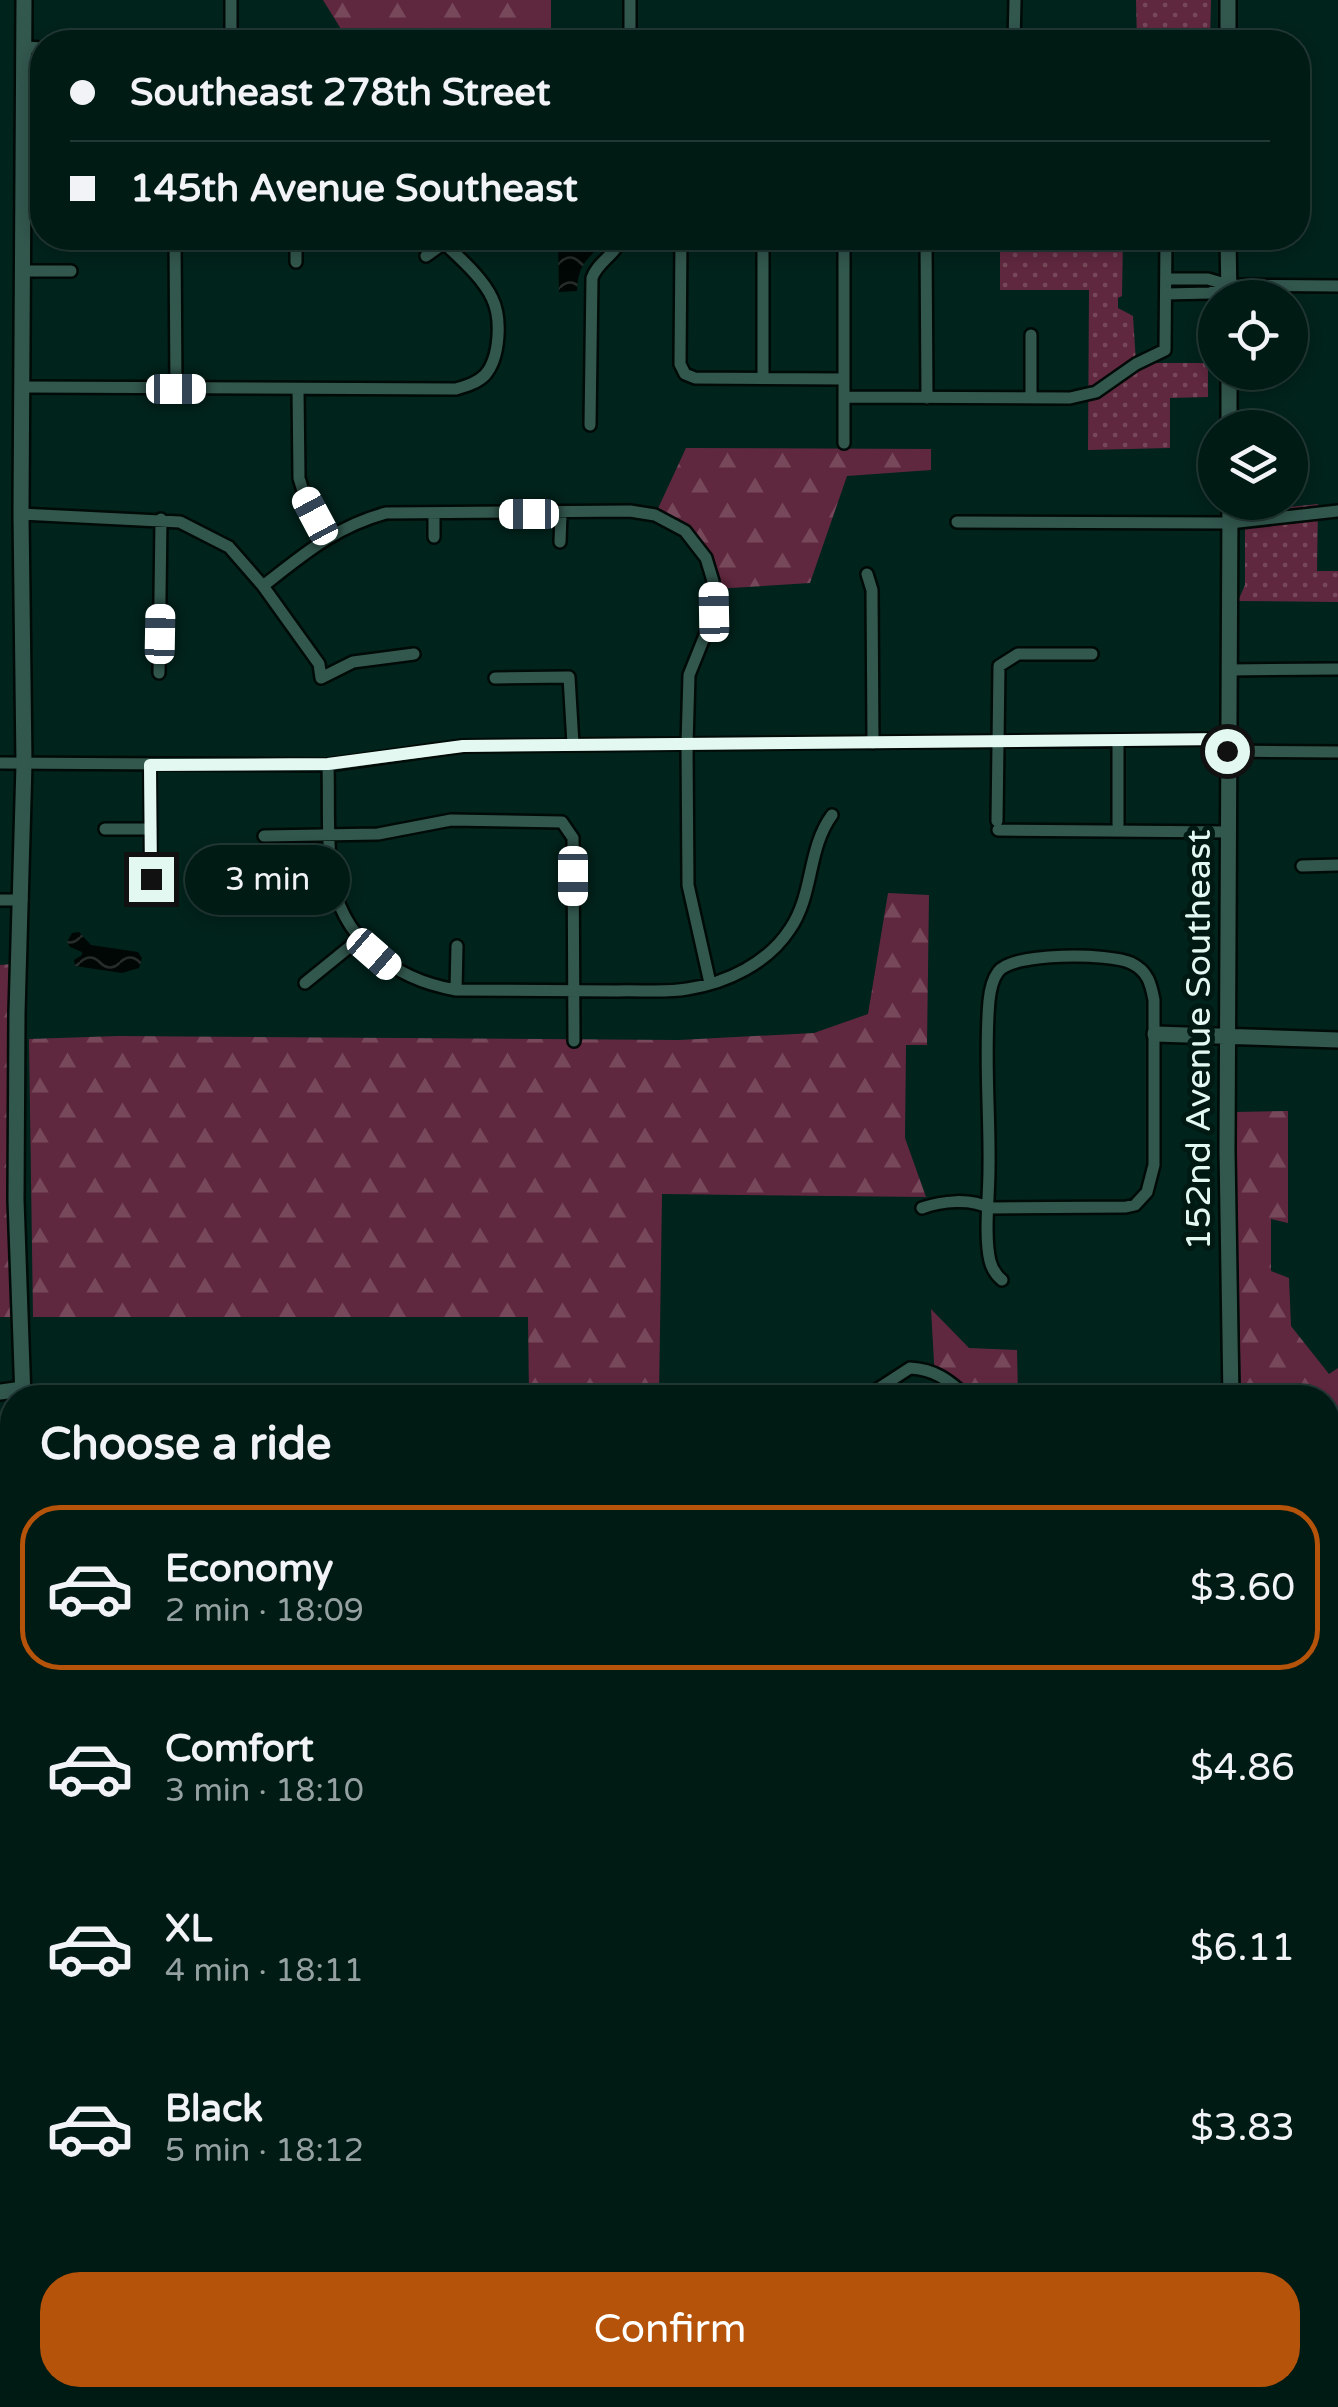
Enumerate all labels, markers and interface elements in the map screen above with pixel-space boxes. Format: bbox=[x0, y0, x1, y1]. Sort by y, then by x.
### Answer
text: Southeast 278th Street bbox=[130, 70, 550, 116]
text: 145th Avenue Southeast bbox=[130, 166, 578, 212]
map controls bbox=[1198, 280, 1308, 520]
button: locate bbox=[1198, 280, 1308, 390]
car bbox=[146, 374, 206, 404]
button: layers bbox=[1198, 410, 1308, 520]
car bbox=[288, 482, 342, 550]
car bbox=[499, 499, 559, 529]
car bbox=[698, 582, 730, 642]
car bbox=[144, 604, 176, 664]
route start bbox=[1205, 729, 1250, 774]
street label: 152nd Avenue Southeast bbox=[1178, 829, 1220, 1251]
callout: 3 min bbox=[186, 844, 351, 914]
car bbox=[558, 846, 588, 906]
route end bbox=[129, 857, 174, 902]
text: 3 min bbox=[225, 861, 310, 899]
car bbox=[342, 923, 406, 985]
text: Choose a ride bbox=[40, 1418, 331, 1472]
icon: car bbox=[45, 1543, 135, 1633]
text: Economy bbox=[165, 1546, 333, 1592]
text: $3.60 bbox=[1190, 1565, 1295, 1611]
text: 2 min · 18:09 bbox=[165, 1592, 364, 1630]
icon: car bbox=[45, 1723, 135, 1813]
text: Comfort bbox=[165, 1726, 314, 1772]
text: $4.86 bbox=[1190, 1745, 1295, 1791]
text: 3 min · 18:10 bbox=[165, 1772, 364, 1810]
icon: car bbox=[45, 1903, 135, 1993]
text: XL bbox=[165, 1906, 212, 1952]
text: $6.11 bbox=[1190, 1925, 1295, 1971]
text: 4 min · 18:11 bbox=[165, 1952, 364, 1990]
icon: car bbox=[45, 2083, 135, 2173]
text: Black bbox=[165, 2086, 263, 2132]
text: $3.83 bbox=[1190, 2105, 1295, 2151]
text: 5 min · 18:12 bbox=[165, 2132, 364, 2170]
button: Confirm bbox=[40, 2272, 1300, 2387]

